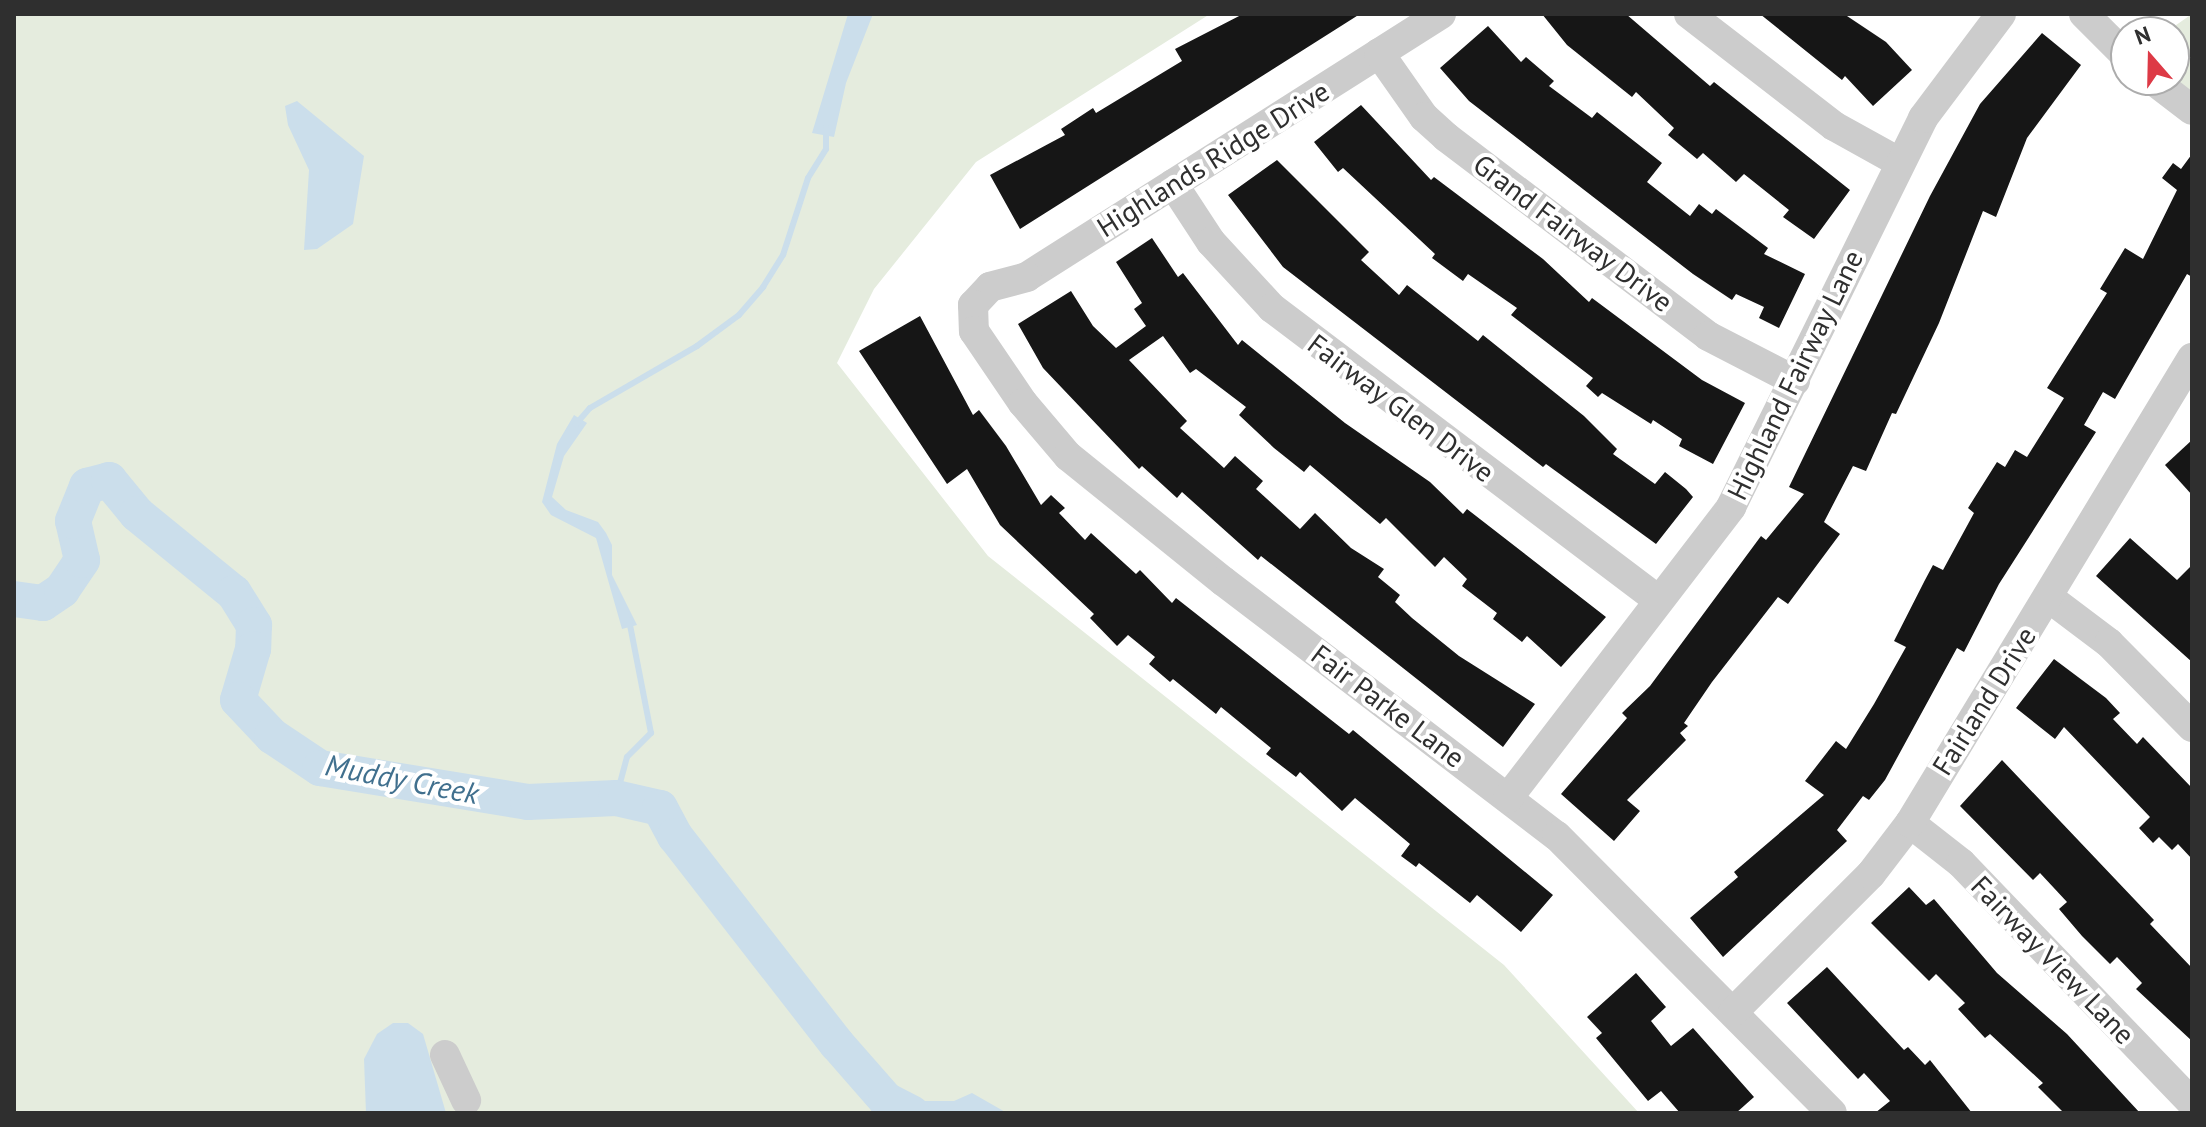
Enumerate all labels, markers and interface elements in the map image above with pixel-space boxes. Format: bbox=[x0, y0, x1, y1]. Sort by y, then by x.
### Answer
north arrow bbox=[2110, 16, 2190, 96]
text: N bbox=[2131, 20, 2154, 51]
street label: Highlands Ridge Drive bbox=[1091, 74, 1335, 244]
street label: Grand Fairway Drive bbox=[1466, 147, 1680, 319]
street label: Highland Fairway Lane bbox=[1720, 244, 1870, 506]
street label: Fairway Glen Drive bbox=[1301, 327, 1501, 489]
street label: Fairland Drive bbox=[1925, 621, 2043, 781]
street label: Fair Parke Lane bbox=[1305, 637, 1471, 775]
water label: Muddy Creek bbox=[322, 746, 482, 812]
street label: Fairway View Lane bbox=[1963, 868, 2143, 1052]

